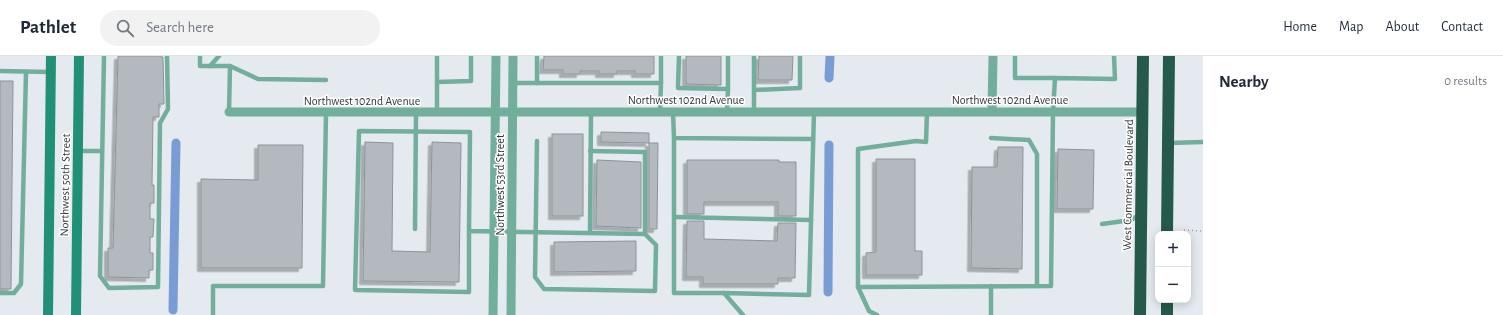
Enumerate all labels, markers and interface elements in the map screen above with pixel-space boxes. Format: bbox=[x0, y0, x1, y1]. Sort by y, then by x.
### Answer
search box bbox=[100, 10, 380, 46]
icon: search bbox=[114, 17, 136, 39]
text: Pathlet bbox=[20, 18, 76, 37]
text: Search here bbox=[146, 20, 214, 35]
text: Home bbox=[1283, 20, 1317, 34]
text: Map bbox=[1339, 20, 1363, 34]
text: About bbox=[1385, 20, 1419, 34]
text: Contact bbox=[1441, 20, 1483, 34]
text: Nearby bbox=[1219, 73, 1269, 90]
text: 0 results bbox=[1444, 75, 1487, 88]
street label: Northwest 102nd Avenue bbox=[628, 94, 744, 106]
street label: Northwest 102nd Avenue bbox=[952, 94, 1068, 106]
street label: Northwest 102nd Avenue bbox=[304, 95, 420, 107]
street label: West Commercial Boulevard bbox=[1121, 119, 1135, 251]
street label: Northwest 50th Street bbox=[58, 133, 72, 236]
street label: Northwest 53rd Street bbox=[494, 134, 506, 236]
map controls bbox=[1155, 231, 1191, 303]
button: + bbox=[1155, 231, 1191, 267]
button: − bbox=[1155, 267, 1191, 303]

